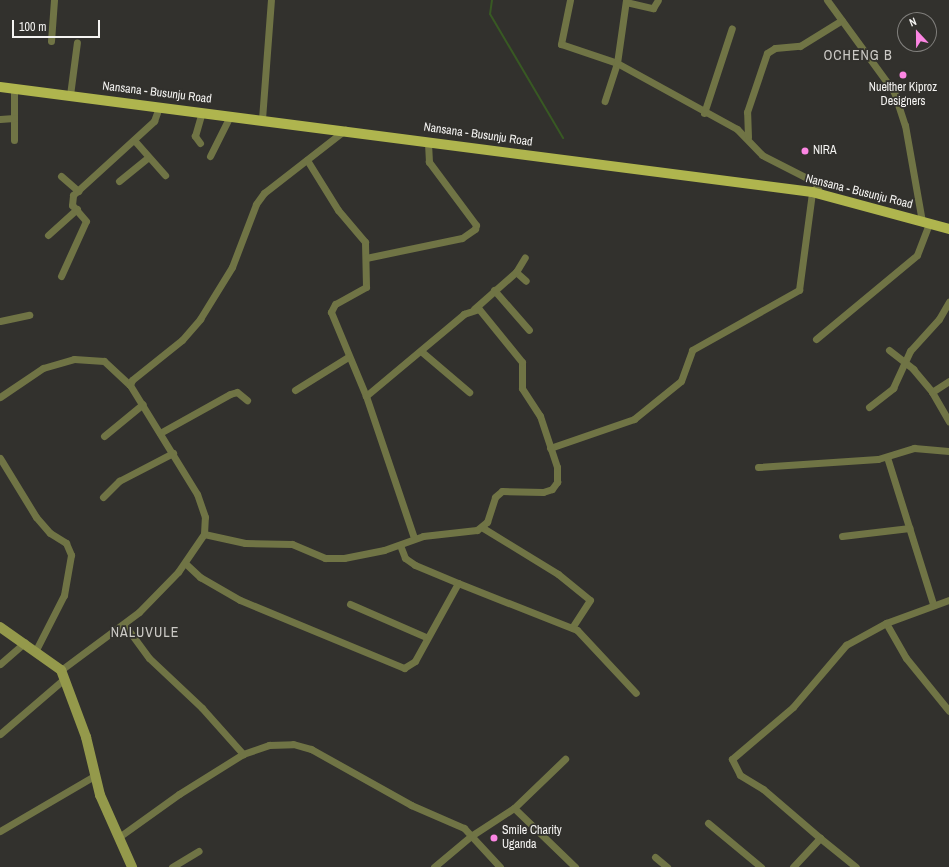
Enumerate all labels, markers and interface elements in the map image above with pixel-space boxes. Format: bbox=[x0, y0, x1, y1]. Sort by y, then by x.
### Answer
scale bar bbox=[14, 12, 102, 38]
north arrow bbox=[897, 12, 937, 52]
text: N bbox=[907, 14, 919, 30]
text: 100 m bbox=[19, 19, 46, 35]
district label: OCHENG B bbox=[823, 47, 893, 63]
marker: Nuelther Kiproz Designers bbox=[898, 70, 908, 80]
street label: Nansana - Busunju Road bbox=[102, 79, 212, 107]
place label: Nuelther Kiproz Designers bbox=[869, 81, 937, 109]
street label: Nansana - Busunju Road bbox=[423, 120, 533, 150]
place label: NIRA bbox=[813, 144, 837, 158]
marker: NIRA bbox=[800, 146, 810, 156]
street label: Nansana - Busunju Road bbox=[804, 172, 914, 212]
district label: NALUVULE bbox=[111, 624, 179, 640]
place label: Smile Charity Uganda bbox=[502, 824, 562, 852]
marker: Smile Charity Uganda bbox=[489, 833, 499, 843]

